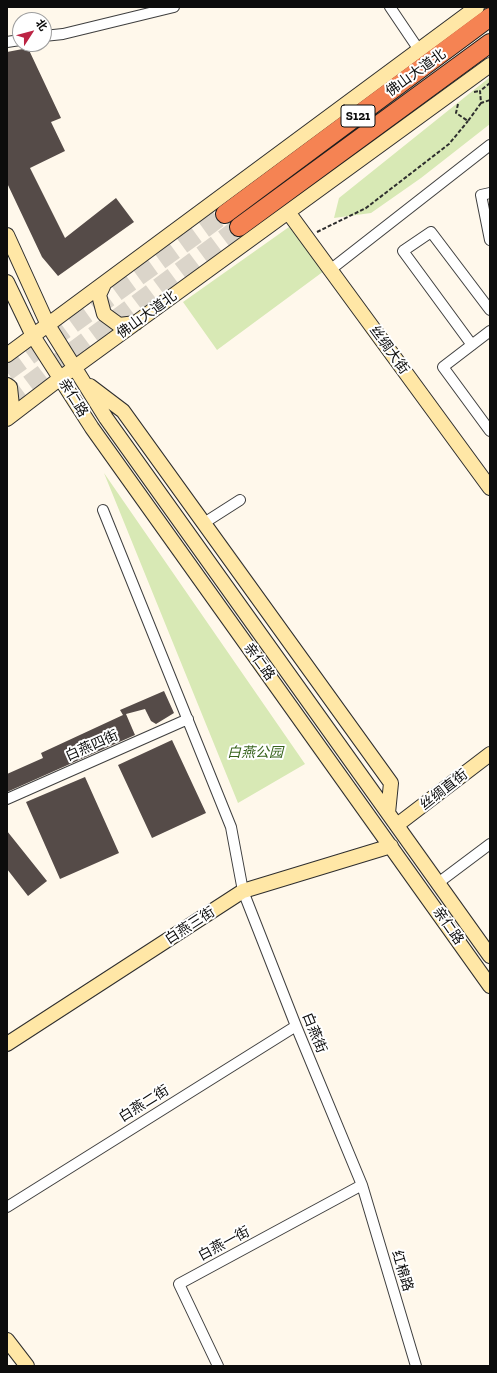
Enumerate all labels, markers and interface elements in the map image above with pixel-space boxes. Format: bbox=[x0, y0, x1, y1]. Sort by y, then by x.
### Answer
north arrow bbox=[12, 12, 52, 52]
text: 北 bbox=[33, 17, 50, 34]
street label: 佛山大道北 bbox=[383, 46, 449, 100]
road number: S121 bbox=[341, 105, 375, 127]
street label: 佛山大道北 bbox=[114, 288, 180, 342]
street label: 丝绸大街 bbox=[366, 322, 412, 378]
street label: 亲仁路 bbox=[55, 376, 91, 420]
street label: 亲仁路 bbox=[240, 640, 278, 684]
street label: 白燕四街 bbox=[63, 727, 121, 765]
park label: 白燕公园 bbox=[227, 745, 283, 761]
street label: 丝绸直街 bbox=[417, 766, 471, 814]
street label: 白燕三街 bbox=[162, 904, 218, 948]
street label: 亲仁路 bbox=[429, 904, 467, 948]
street label: 白燕街 bbox=[298, 1010, 330, 1056]
street label: 白燕二街 bbox=[116, 1082, 172, 1126]
street label: 白燕一街 bbox=[195, 1223, 253, 1265]
street label: 红棉路 bbox=[388, 1248, 416, 1294]

